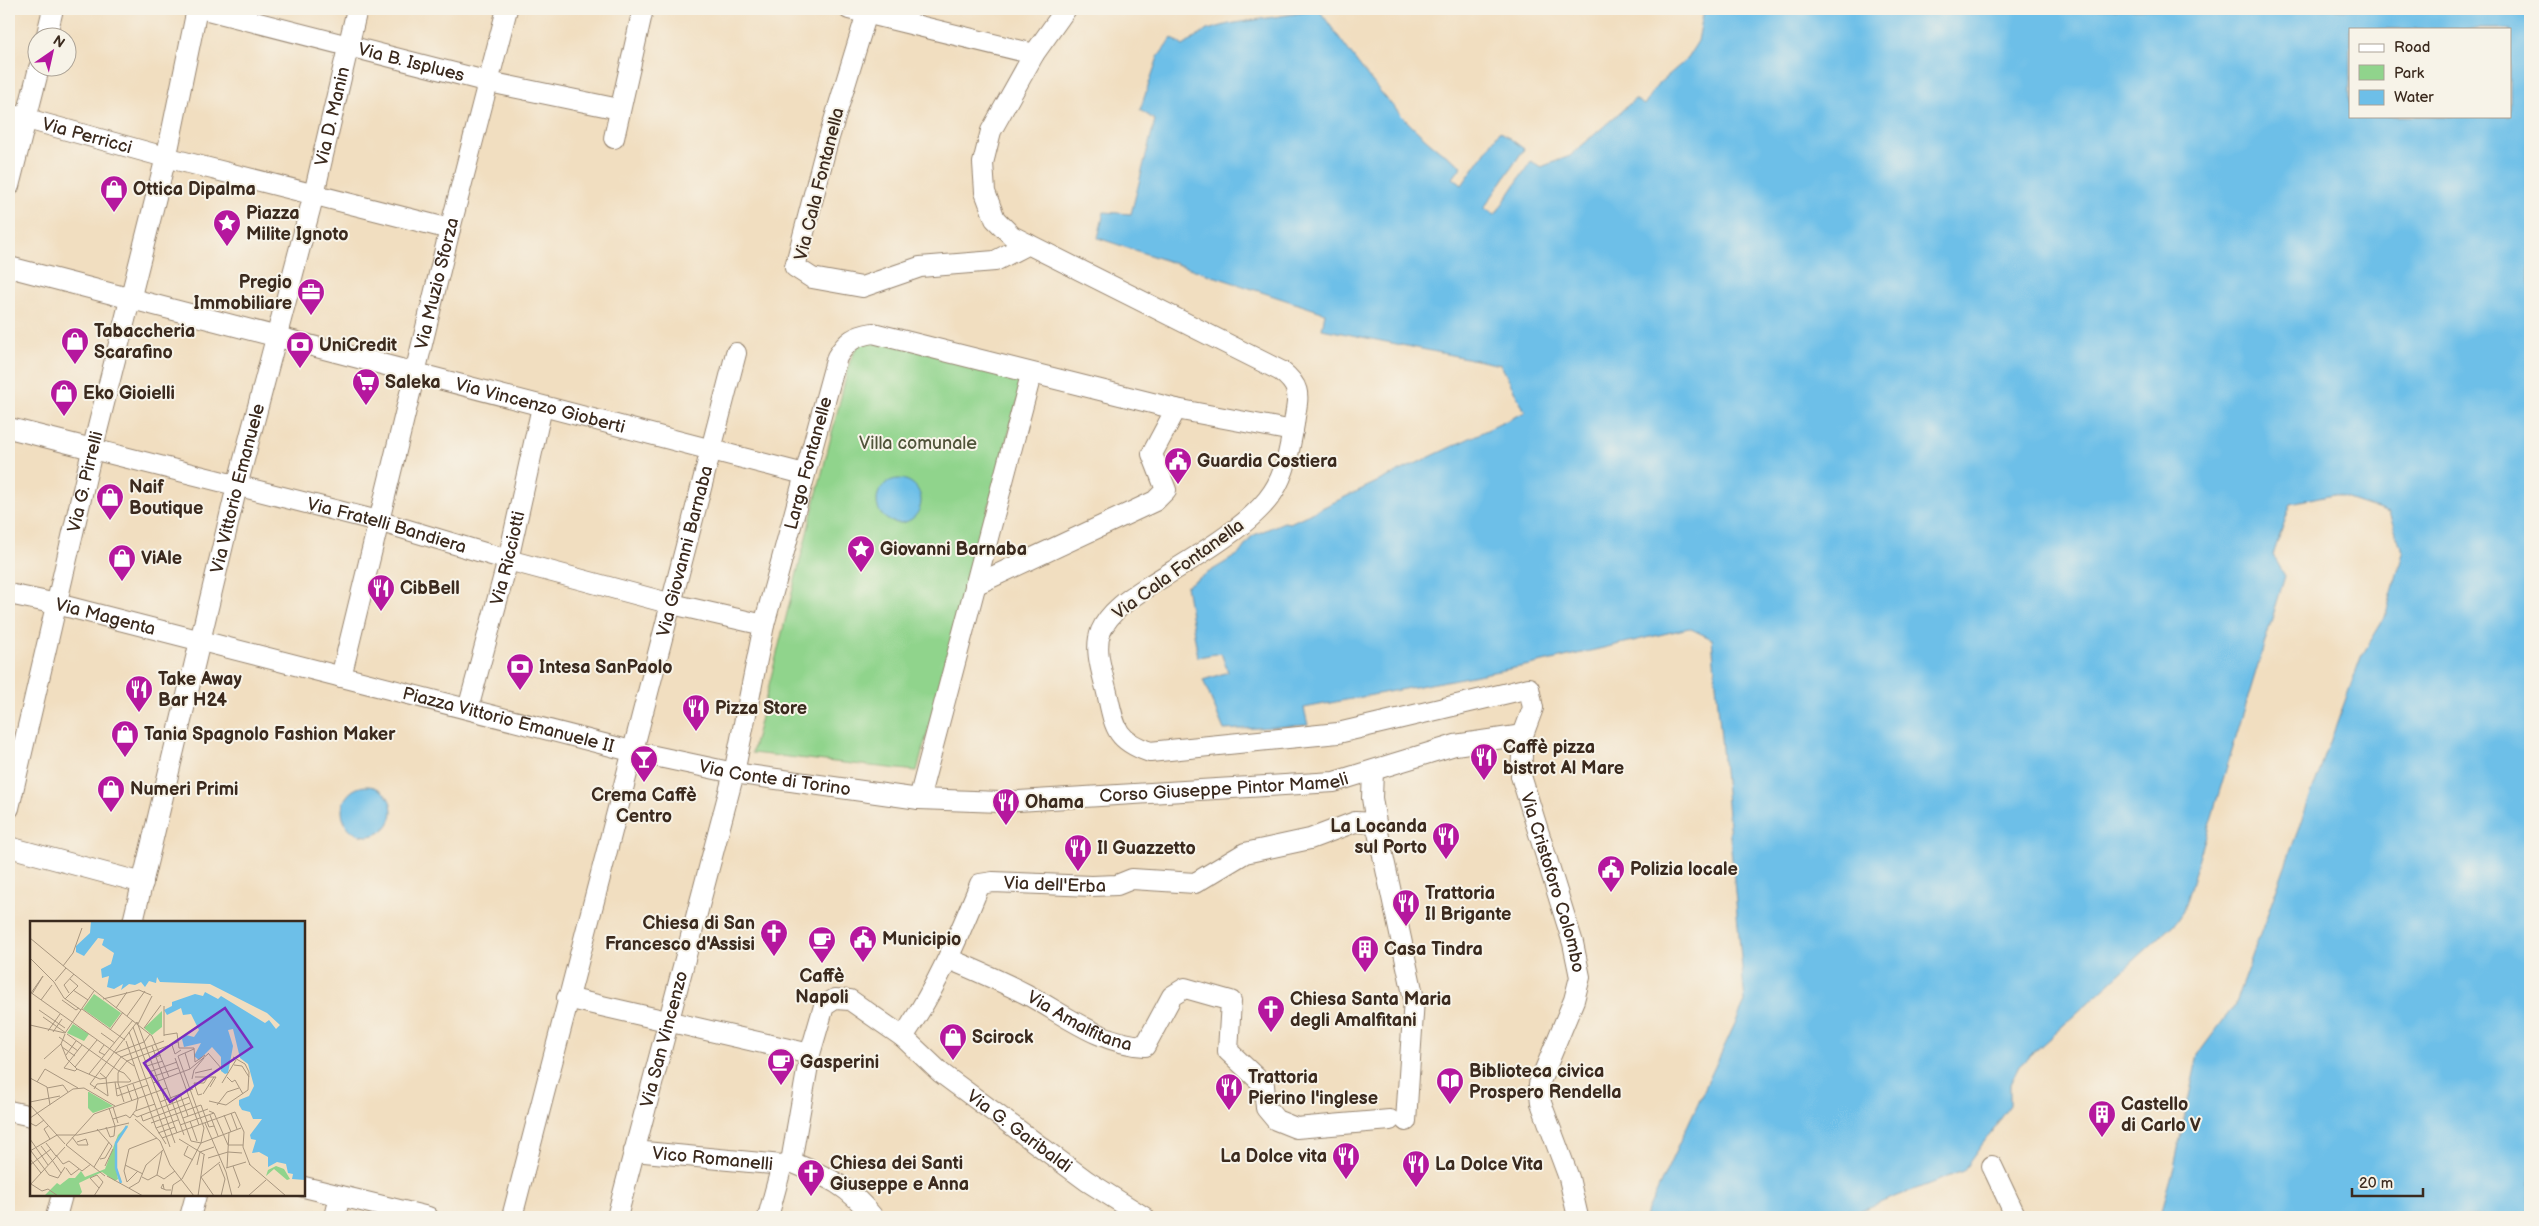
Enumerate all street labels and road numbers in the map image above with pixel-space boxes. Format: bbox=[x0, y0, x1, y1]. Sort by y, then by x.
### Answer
street label: Via B. Isplues bbox=[356, 39, 467, 86]
street label: Via D. Manin bbox=[311, 65, 354, 168]
street label: Via Cala Fontanella bbox=[790, 105, 849, 263]
street label: Via Perricci bbox=[40, 114, 134, 158]
street label: Via Muzio Sforza bbox=[411, 215, 464, 352]
street label: Via Vincenzo Gioberti bbox=[453, 374, 627, 438]
street label: Largo Fontanelle bbox=[780, 394, 837, 532]
street label: Via Vittorio Emanuele bbox=[207, 401, 269, 575]
street label: Via G. Pirrelli bbox=[63, 429, 108, 534]
street label: Via Giovanni Barnaba bbox=[653, 463, 717, 639]
street label: Via Fratelli Bandiera bbox=[305, 494, 469, 558]
street label: Via Ricciotti bbox=[486, 509, 530, 608]
street label: Via Cala Fontanella bbox=[1109, 515, 1248, 624]
street label: Via Magenta bbox=[53, 594, 158, 640]
street label: Piazza Vittorio Emanuele II bbox=[400, 683, 616, 757]
street label: Via Conte di Torino bbox=[697, 756, 852, 800]
street label: Corso Giuseppe Pintor Mameli bbox=[1099, 768, 1351, 807]
street label: Via Cristoforo Colombo bbox=[1516, 790, 1589, 974]
street label: Via dell'Erba bbox=[1003, 872, 1106, 897]
street label: Via San Vincenzo bbox=[636, 969, 692, 1110]
street label: Via Amalfitana bbox=[1023, 987, 1134, 1055]
street label: Via G. Garibaldi bbox=[963, 1086, 1076, 1177]
street label: Vico Romanelli bbox=[651, 1143, 774, 1175]

